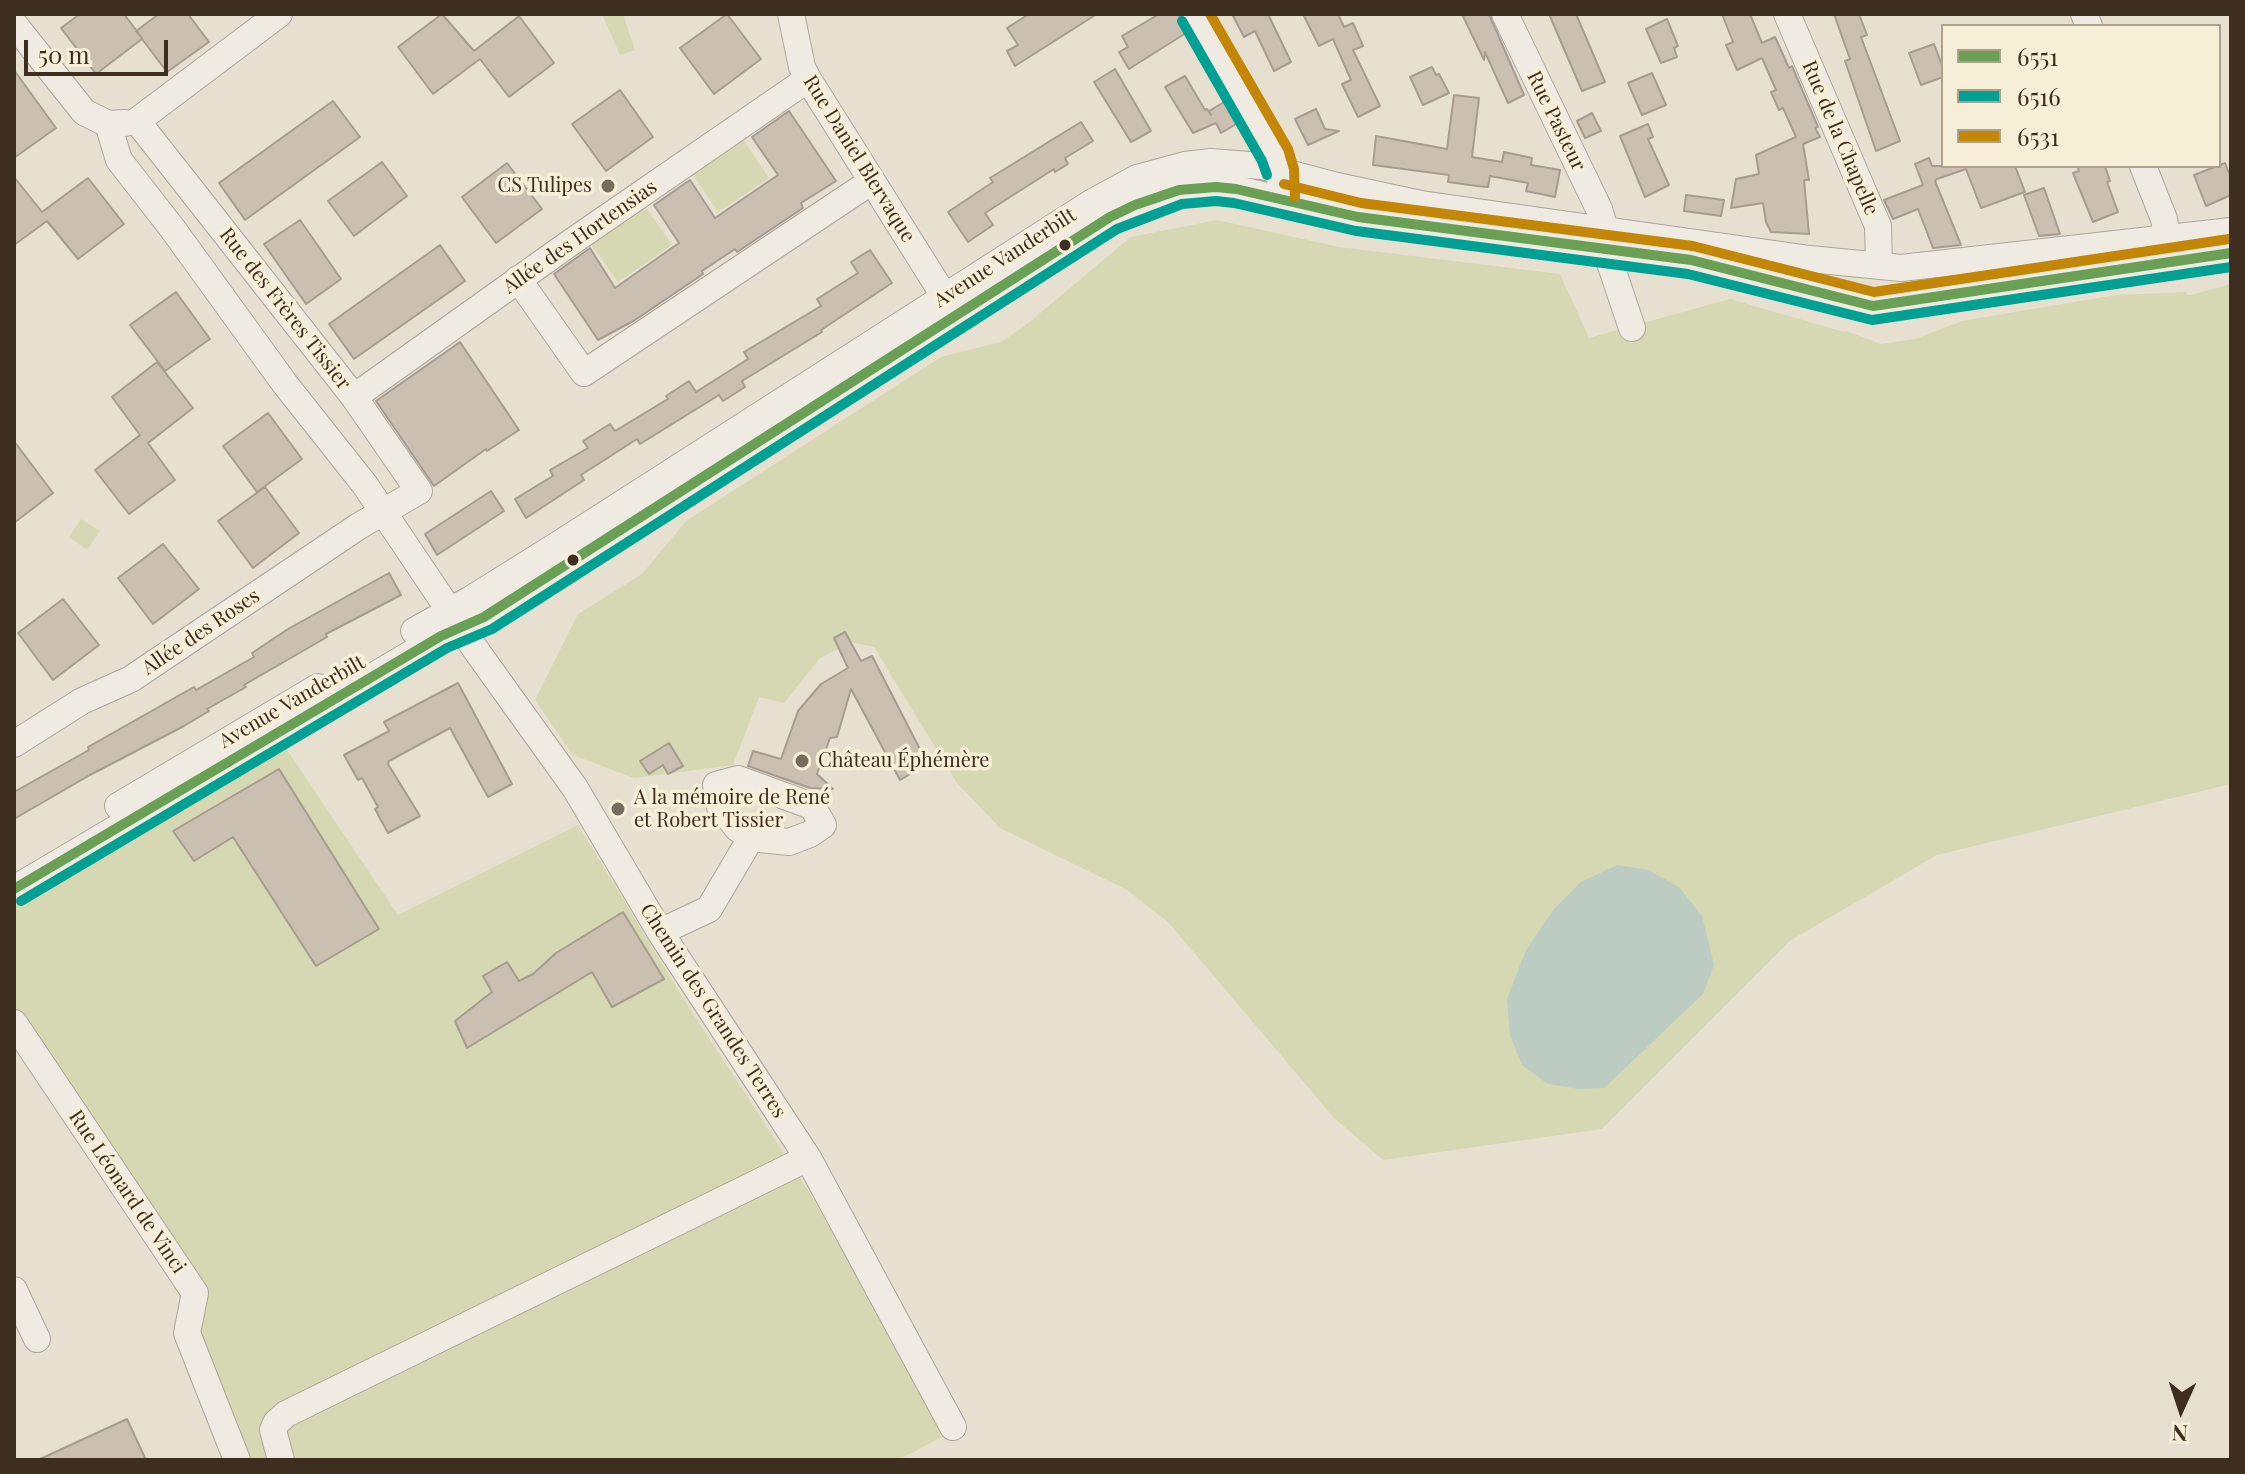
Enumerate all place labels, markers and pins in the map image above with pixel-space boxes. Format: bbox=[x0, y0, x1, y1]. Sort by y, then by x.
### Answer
place label: CS Tulipes bbox=[498, 174, 592, 198]
marker: CS Tulipes bbox=[599, 177, 617, 195]
unlabelled marker bbox=[1057, 237, 1073, 253]
unlabelled marker bbox=[565, 552, 581, 568]
place label: Château Éphémère bbox=[818, 749, 989, 773]
marker: Château Éphémère bbox=[793, 752, 811, 770]
place label: A la mémoire de René et Robert Tissier bbox=[634, 786, 830, 833]
marker: A la mémoire de René et Robert Tissier bbox=[609, 800, 627, 818]

